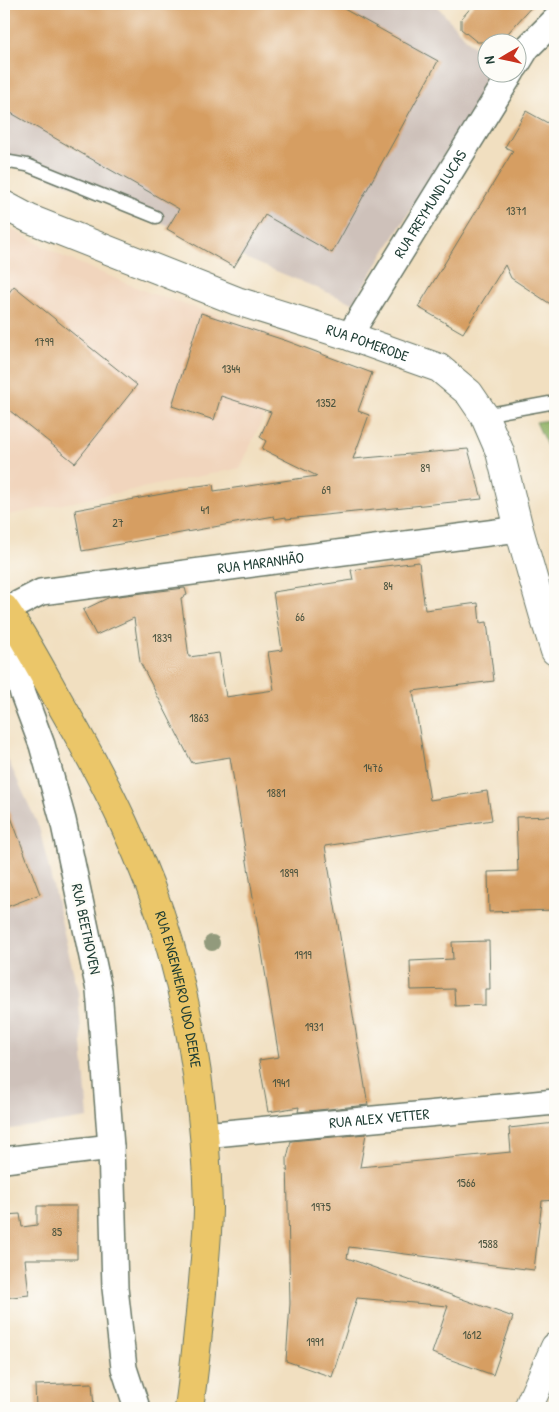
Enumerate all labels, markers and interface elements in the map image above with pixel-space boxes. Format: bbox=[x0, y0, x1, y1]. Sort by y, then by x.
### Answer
north arrow bbox=[476, 32, 526, 82]
text: N bbox=[479, 54, 499, 65]
street label: RUA FREYMUND LUCAS bbox=[389, 146, 471, 262]
house number: 1371 bbox=[506, 202, 526, 219]
street label: RUA POMERODE bbox=[324, 318, 412, 366]
house number: 1799 bbox=[34, 333, 54, 350]
house number: 1344 bbox=[222, 360, 241, 377]
house number: 1352 bbox=[316, 394, 337, 411]
house number: 89 bbox=[420, 459, 430, 476]
house number: 69 bbox=[321, 481, 331, 498]
house number: 41 bbox=[201, 501, 209, 518]
house number: 27 bbox=[112, 514, 124, 531]
street label: RUA MARANHÃO bbox=[216, 546, 305, 579]
house number: 84 bbox=[383, 577, 393, 594]
house number: 66 bbox=[295, 608, 305, 625]
house number: 1839 bbox=[152, 629, 172, 646]
house number: 1863 bbox=[189, 709, 209, 726]
house number: 1476 bbox=[363, 759, 383, 776]
house number: 1881 bbox=[266, 784, 286, 801]
house number: 1899 bbox=[280, 864, 299, 881]
street label: RUA BEETHOVEN bbox=[67, 882, 106, 976]
street label: RUA ENGENHEIRO UDO DEEKE bbox=[150, 908, 207, 1069]
house number: 1919 bbox=[294, 946, 312, 963]
house number: 1931 bbox=[305, 1018, 323, 1035]
house number: 1941 bbox=[272, 1074, 290, 1091]
street label: RUA ALEX VETTER bbox=[328, 1103, 430, 1133]
house number: 1566 bbox=[456, 1174, 476, 1191]
house number: 1975 bbox=[311, 1198, 331, 1215]
house number: 85 bbox=[52, 1223, 62, 1240]
house number: 1588 bbox=[478, 1235, 498, 1252]
house number: 1612 bbox=[462, 1326, 482, 1343]
house number: 1991 bbox=[306, 1333, 324, 1350]

